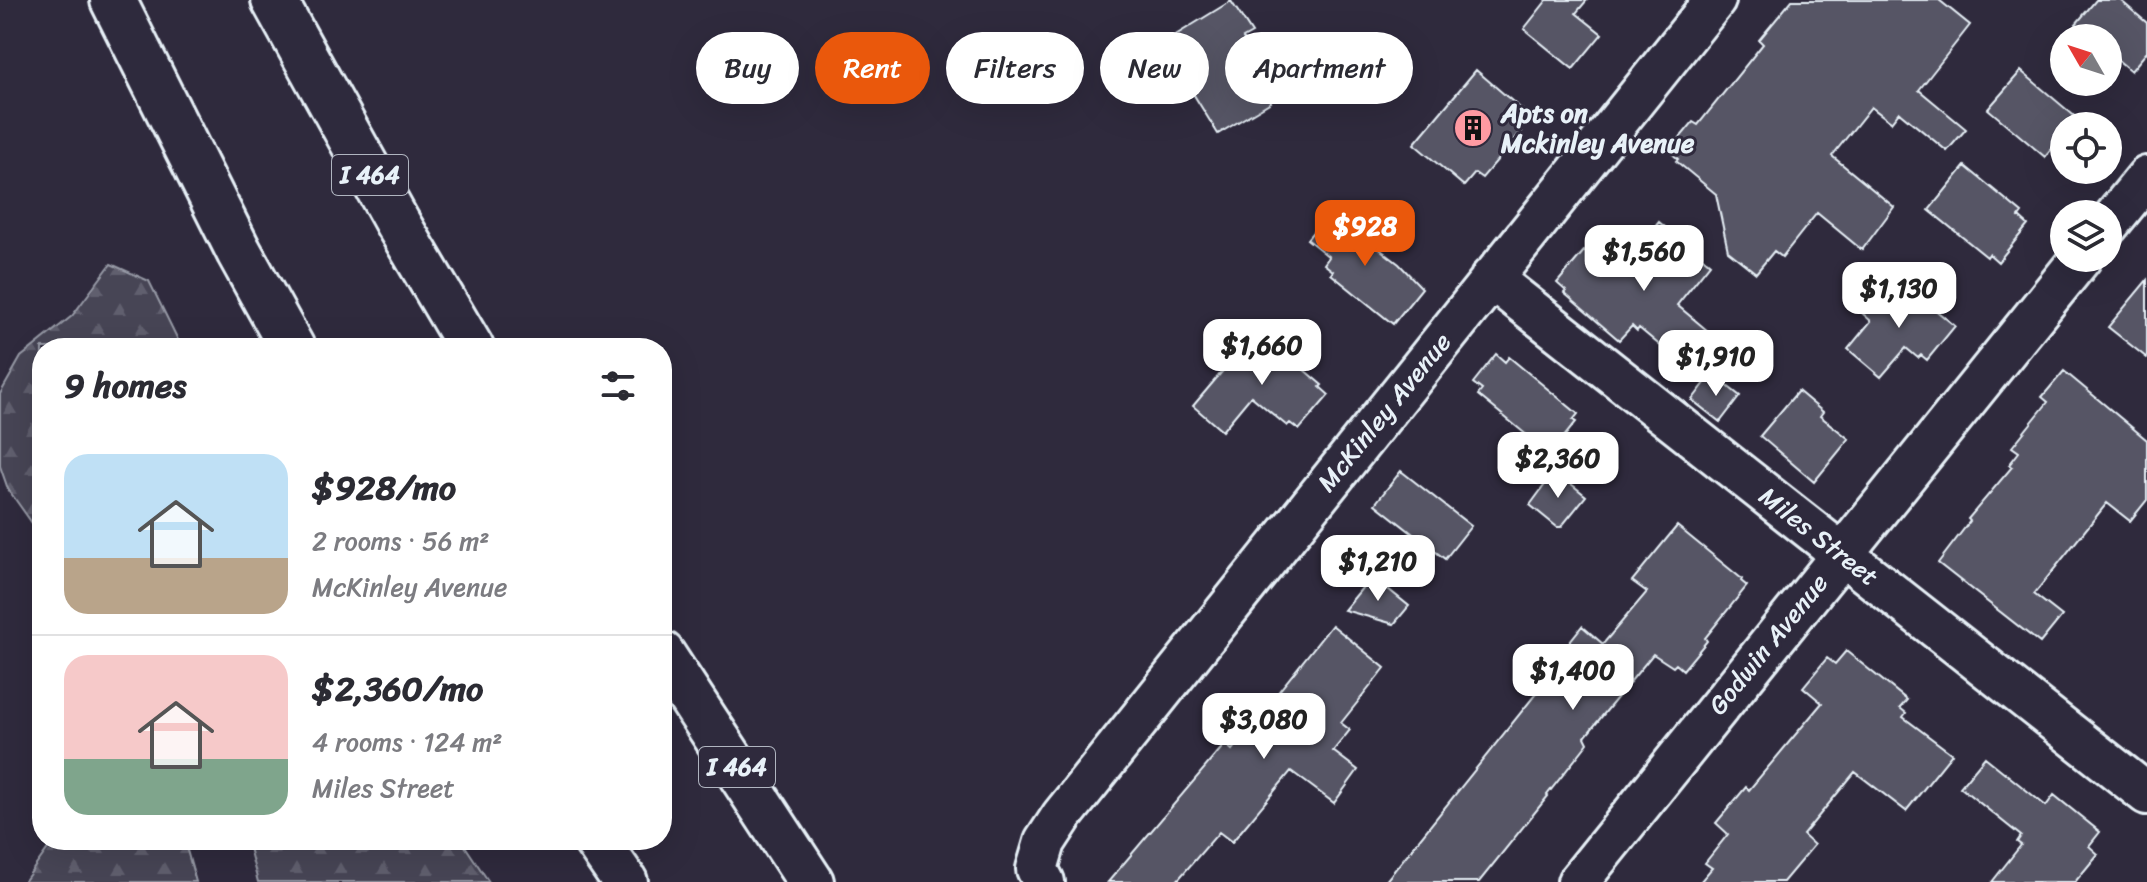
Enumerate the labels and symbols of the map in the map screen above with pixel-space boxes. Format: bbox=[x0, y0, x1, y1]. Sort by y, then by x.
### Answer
north arrow bbox=[2050, 24, 2122, 96]
place label: Apts on Mckinley Avenue bbox=[1500, 90, 1695, 166]
building icon: Apts on Mckinley Avenue bbox=[1452, 107, 1494, 149]
road number: I 464 bbox=[332, 155, 408, 195]
pin: $928 bbox=[1318, 200, 1412, 268]
pin: $1,560 bbox=[1579, 225, 1709, 293]
pin: $1,130 bbox=[1834, 262, 1964, 330]
pin: $1,660 bbox=[1197, 319, 1327, 387]
street label: McKinley Avenue bbox=[1305, 322, 1463, 502]
pin: $1,910 bbox=[1651, 330, 1781, 398]
pin: $2,360 bbox=[1493, 432, 1623, 500]
street label: Miles Street bbox=[1749, 474, 1889, 598]
pin: $1,210 bbox=[1313, 535, 1443, 603]
street label: Godwin Avenue bbox=[1696, 563, 1840, 725]
pin: $1,400 bbox=[1508, 644, 1638, 712]
pin: $3,080 bbox=[1199, 693, 1329, 761]
road number: I 464 bbox=[699, 747, 775, 787]

